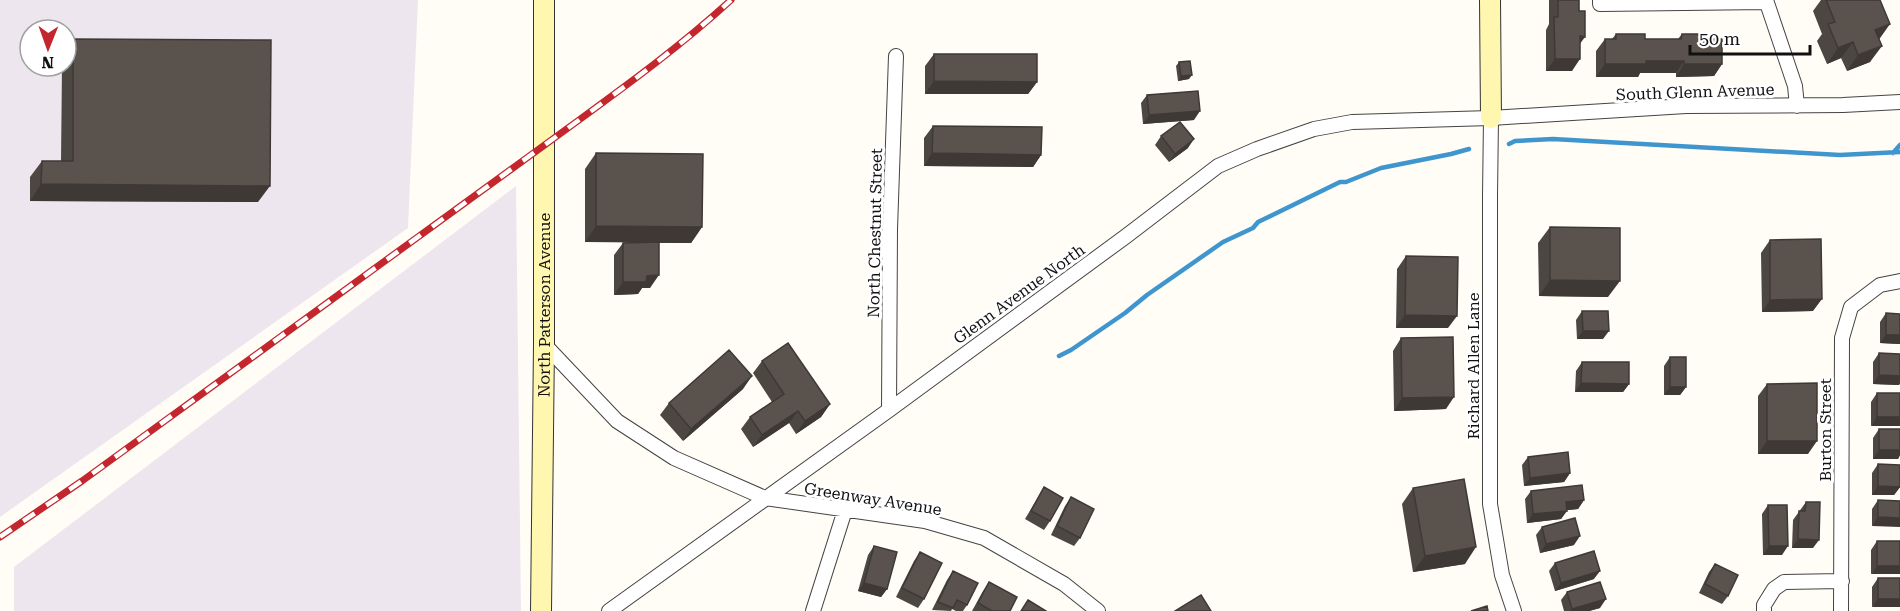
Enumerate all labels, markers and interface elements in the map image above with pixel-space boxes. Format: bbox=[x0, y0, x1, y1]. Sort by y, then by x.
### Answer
north arrow bbox=[18, 18, 78, 78]
scale bar bbox=[1690, 18, 1810, 56]
text: 50 m bbox=[1699, 28, 1740, 49]
text: N bbox=[41, 53, 54, 72]
street label: South Glenn Avenue bbox=[1615, 80, 1775, 104]
street label: North Chestnut Street bbox=[864, 148, 886, 318]
street label: North Patterson Avenue bbox=[534, 213, 554, 397]
street label: Glenn Avenue North bbox=[950, 240, 1088, 348]
street label: Richard Allen Lane bbox=[1464, 292, 1483, 440]
street label: Burton Street bbox=[1816, 378, 1835, 482]
street label: Greenway Avenue bbox=[803, 479, 943, 519]

